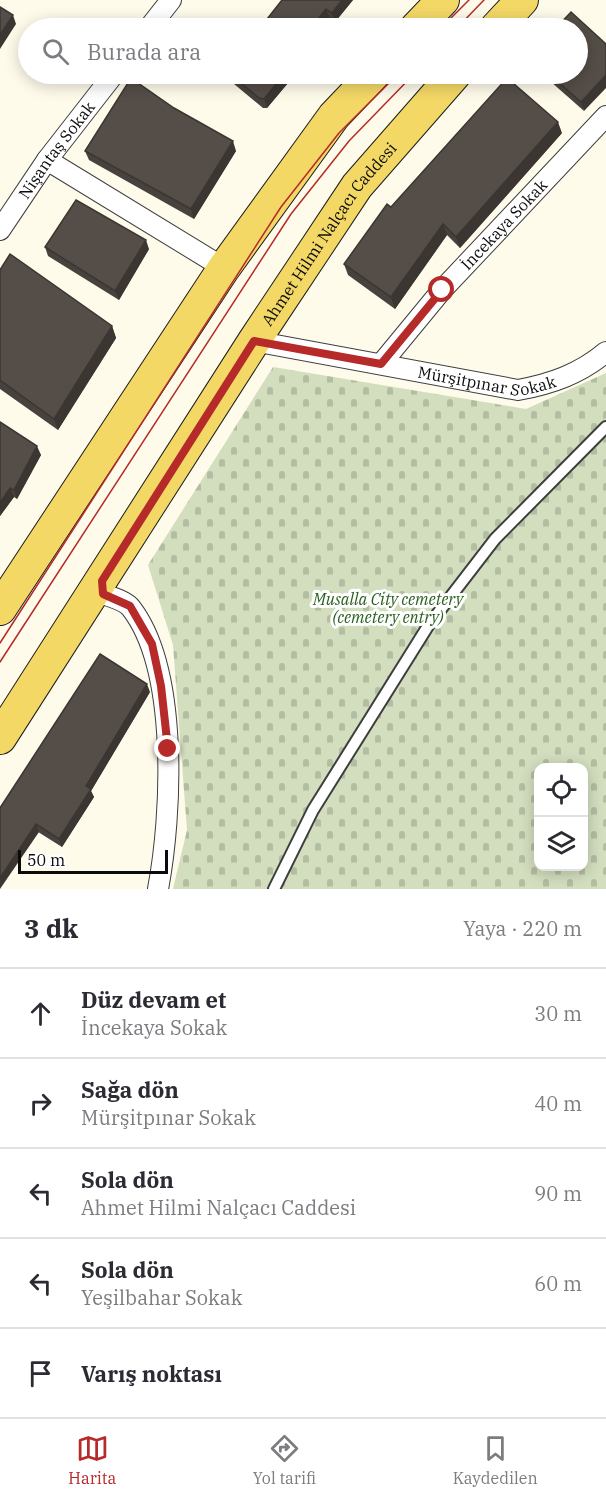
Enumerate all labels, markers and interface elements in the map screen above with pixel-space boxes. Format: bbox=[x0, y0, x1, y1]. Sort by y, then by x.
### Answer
search box bbox=[18, 18, 588, 84]
icon: search bbox=[39, 35, 72, 68]
text: Burada ara bbox=[87, 37, 201, 66]
street label: Nişantaş Sokak bbox=[14, 97, 99, 202]
street label: Ahmet Hilmi Nalçacı Caddesi bbox=[257, 138, 401, 329]
street label: İncekaya Sokak bbox=[456, 174, 552, 274]
route start bbox=[428, 276, 454, 302]
street label: Mürşitpınar Sokak bbox=[416, 362, 559, 400]
park label: Musalla City cemetery (cemetery entry) bbox=[312, 589, 465, 627]
route end bbox=[154, 735, 180, 761]
map controls bbox=[534, 763, 588, 871]
button: locate bbox=[534, 763, 588, 817]
button: layers bbox=[534, 817, 588, 871]
scale bar bbox=[18, 847, 168, 874]
text: 50 m bbox=[27, 850, 65, 870]
text: 3 dk bbox=[24, 911, 78, 945]
text: Yaya · 220 m bbox=[463, 915, 582, 942]
text: Düz devam et bbox=[81, 985, 226, 1014]
icon: ahead bbox=[24, 997, 57, 1030]
text: 30 m bbox=[534, 1000, 582, 1027]
text: İncekaya Sokak bbox=[81, 1014, 227, 1041]
text: Sağa dön bbox=[81, 1075, 179, 1104]
icon: right bbox=[24, 1087, 57, 1120]
text: 40 m bbox=[534, 1090, 582, 1117]
text: Mürşitpınar Sokak bbox=[81, 1104, 256, 1131]
text: Sola dön bbox=[81, 1165, 174, 1194]
icon: left bbox=[24, 1177, 57, 1210]
text: 90 m bbox=[534, 1180, 582, 1207]
text: Ahmet Hilmi Nalçacı Caddesi bbox=[81, 1194, 356, 1221]
text: Sola dön bbox=[81, 1255, 174, 1284]
icon: left bbox=[24, 1267, 57, 1300]
text: 60 m bbox=[534, 1270, 582, 1297]
text: Yeşilbahar Sokak bbox=[81, 1284, 242, 1311]
icon: arrive bbox=[24, 1357, 57, 1390]
text: Varış noktası bbox=[81, 1359, 222, 1388]
tab: Harita bbox=[68, 1432, 116, 1488]
tab: Yol tarifi bbox=[253, 1432, 316, 1488]
tab: Kaydedilen bbox=[453, 1432, 538, 1488]

